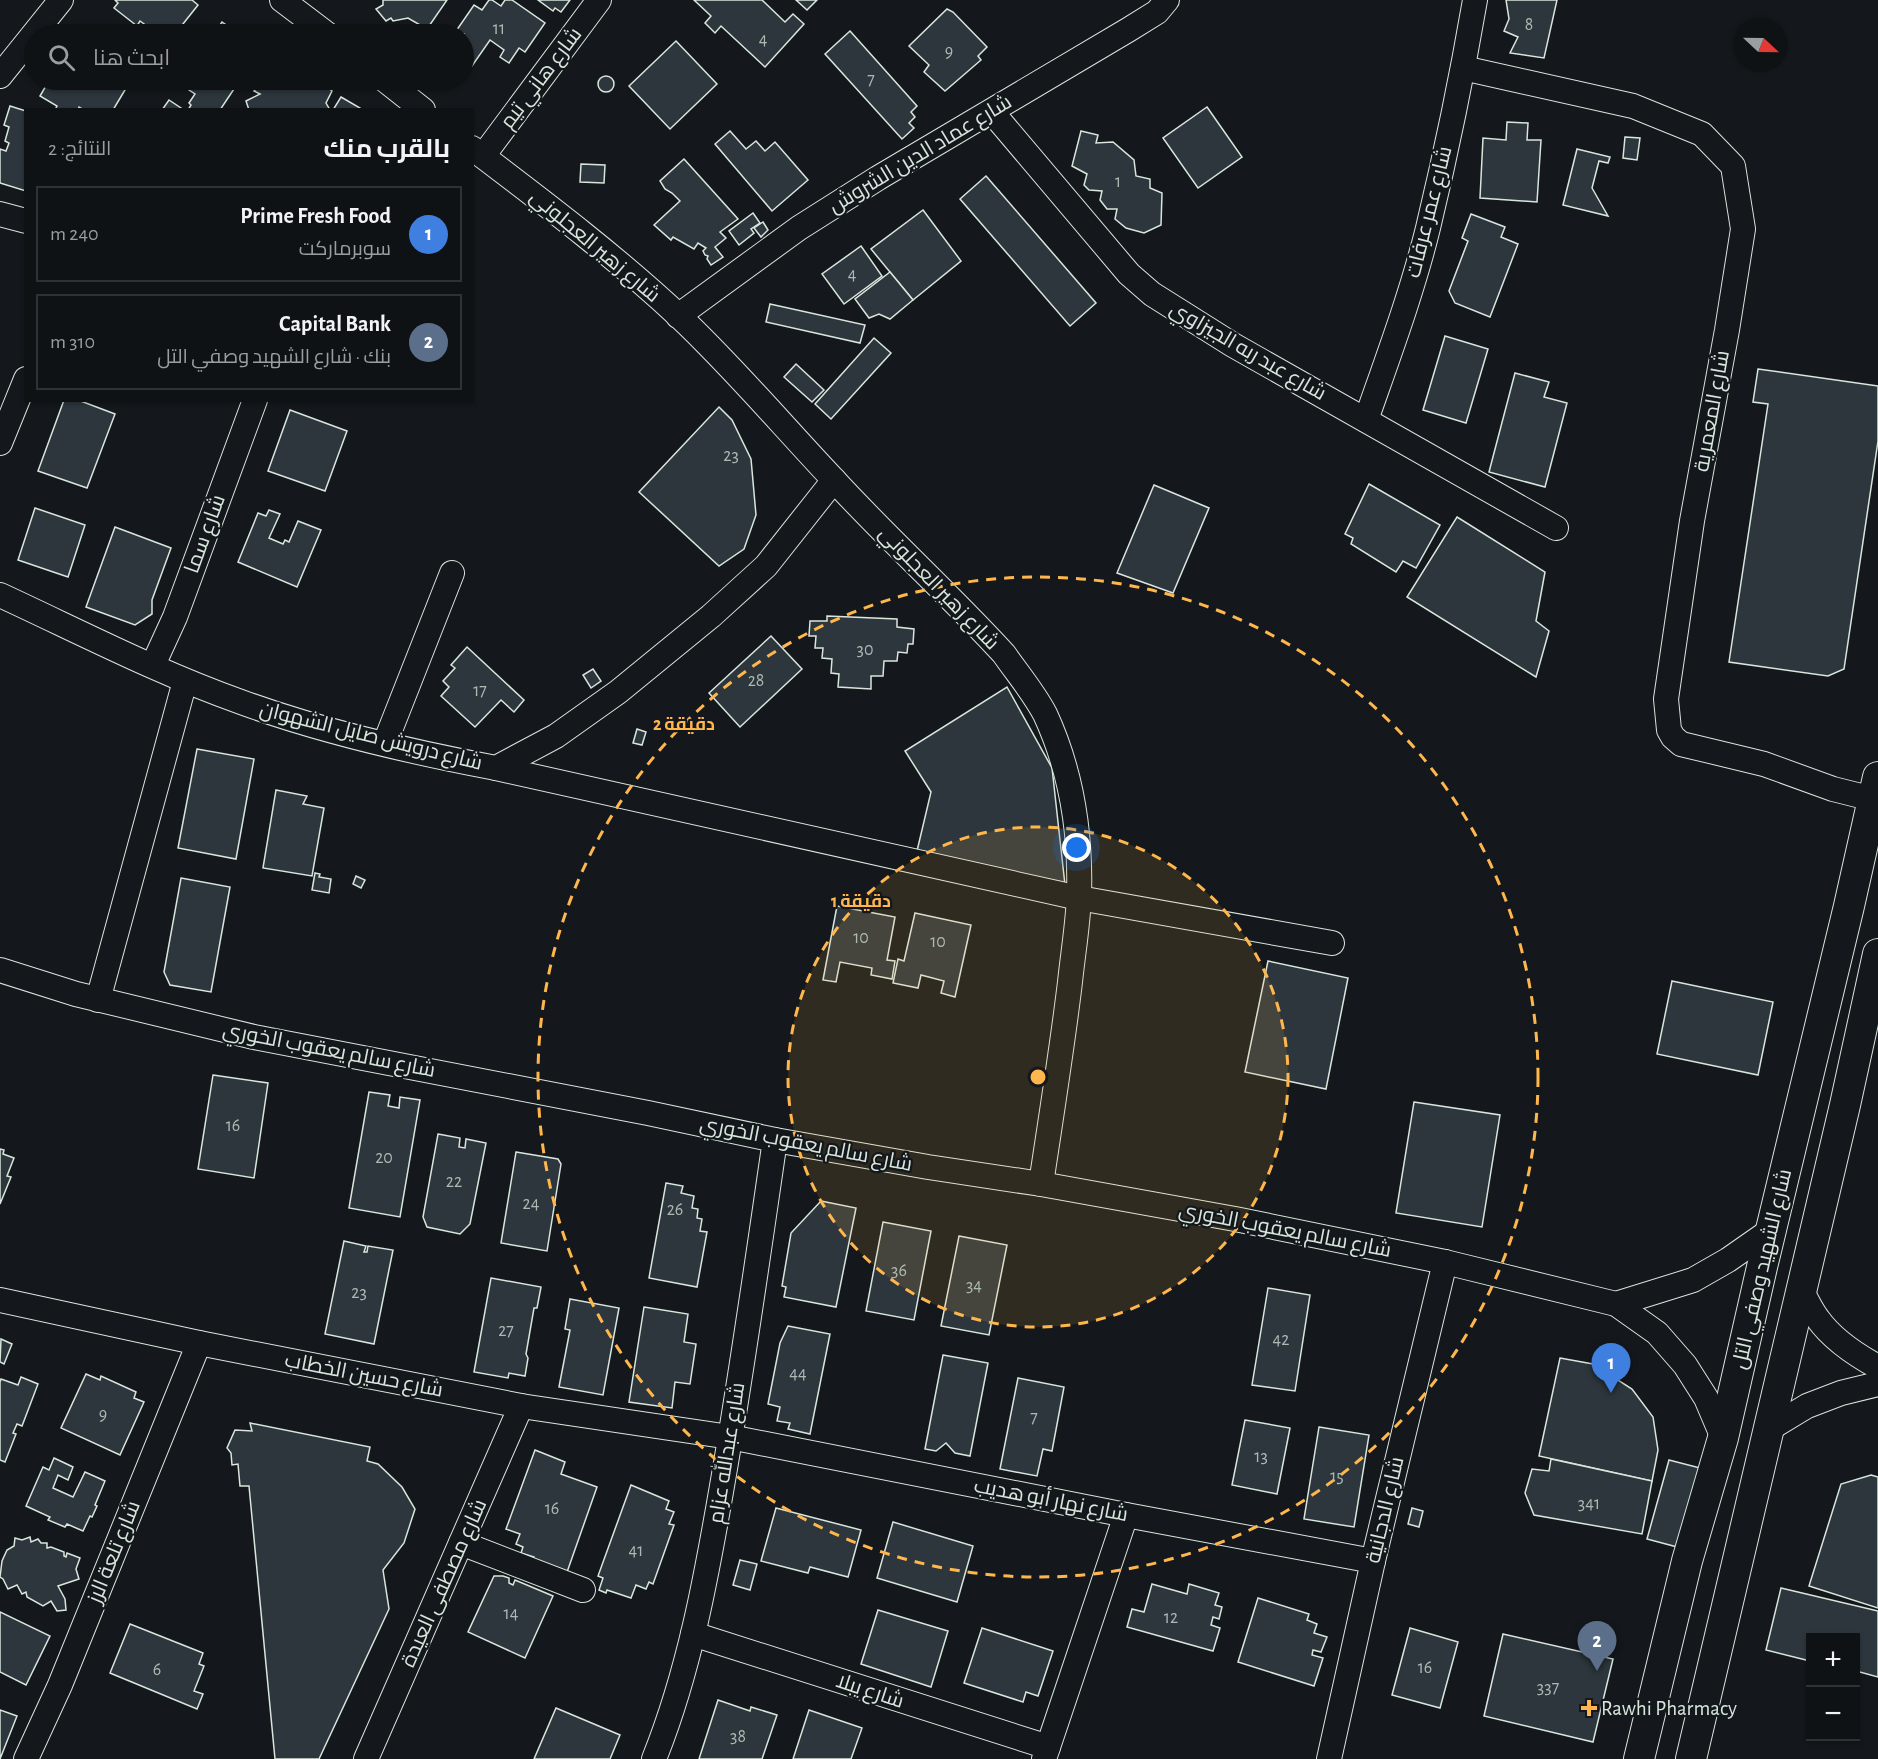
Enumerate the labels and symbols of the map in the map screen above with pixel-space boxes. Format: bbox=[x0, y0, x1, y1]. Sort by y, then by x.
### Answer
house number: 8 bbox=[1525, 16, 1533, 34]
north arrow bbox=[1734, 18, 1788, 72]
house number: 11 bbox=[493, 20, 505, 38]
street label: شارع هاني تيم bbox=[496, 24, 590, 135]
house number: 4 bbox=[759, 31, 768, 49]
house number: 9 bbox=[945, 43, 953, 61]
house number: 7 bbox=[867, 71, 875, 89]
street label: شارع عماد الدين الشروش bbox=[825, 91, 1017, 219]
street label: شارع عمر عرفات bbox=[1403, 144, 1458, 281]
house number: 1 bbox=[1115, 173, 1121, 191]
street label: شارع زهير العجلوني bbox=[523, 186, 664, 310]
house number: 4 bbox=[848, 266, 857, 284]
street label: شارع عبد ربه الجيزاوي bbox=[1164, 298, 1330, 409]
street label: شارع المعمرية bbox=[1691, 349, 1736, 474]
house number: 23 bbox=[723, 447, 739, 465]
street label: شارع سما bbox=[181, 492, 232, 577]
street label: شارع زهير العجلوني bbox=[871, 522, 1003, 657]
house number: 30 bbox=[857, 641, 873, 659]
house number: 28 bbox=[748, 672, 764, 690]
house number: 17 bbox=[473, 682, 487, 700]
street label: شارع درويش صايل الشهوان bbox=[257, 698, 485, 777]
text: 2 دقيقة bbox=[653, 716, 715, 734]
your location bbox=[1062, 833, 1091, 862]
text: 1 دقيقة bbox=[831, 893, 891, 911]
house number: 10 bbox=[853, 929, 869, 947]
house number: 10 bbox=[930, 933, 946, 951]
street label: شارع سالم يعقوب الخوري bbox=[220, 1019, 437, 1086]
centre of rings bbox=[1028, 1067, 1048, 1087]
street label: شارع سالم يعقوب الخوري bbox=[697, 1113, 914, 1180]
house number: 16 bbox=[226, 1117, 240, 1135]
house number: 20 bbox=[375, 1149, 393, 1167]
street label: شارع الشهيد وصفي التل bbox=[1729, 1167, 1800, 1372]
house number: 22 bbox=[446, 1173, 462, 1191]
house number: 24 bbox=[523, 1195, 540, 1213]
street label: شارع سالم يعقوب الخوري bbox=[1176, 1199, 1393, 1266]
house number: 26 bbox=[667, 1201, 683, 1219]
house number: 36 bbox=[891, 1262, 907, 1280]
house number: 34 bbox=[966, 1277, 982, 1295]
house number: 23 bbox=[351, 1284, 367, 1302]
house number: 27 bbox=[498, 1322, 514, 1340]
house number: 42 bbox=[1273, 1331, 1289, 1349]
pin: 1 bbox=[1592, 1344, 1630, 1393]
street label: شارع حسين الخطاب bbox=[283, 1349, 445, 1404]
house number: 44 bbox=[789, 1365, 807, 1383]
street label: شارع عبدالله عزام bbox=[702, 1380, 752, 1526]
house number: 9 bbox=[99, 1406, 107, 1424]
house number: 7 bbox=[1030, 1409, 1038, 1427]
house number: 13 bbox=[1254, 1448, 1268, 1466]
street label: شارع الدجانية bbox=[1363, 1455, 1410, 1566]
house number: 15 bbox=[1330, 1468, 1344, 1486]
street label: شارع نهار أبو هديب bbox=[972, 1472, 1130, 1528]
house number: 341 bbox=[1578, 1495, 1600, 1513]
street label: شارع مصطفى العيدة bbox=[398, 1496, 493, 1671]
street label: شارع تلعة الرز bbox=[84, 1498, 147, 1608]
house number: 16 bbox=[545, 1500, 559, 1518]
house number: 41 bbox=[629, 1542, 643, 1560]
house number: 14 bbox=[504, 1605, 519, 1623]
house number: 12 bbox=[1164, 1609, 1178, 1627]
pin: 2 bbox=[1578, 1622, 1616, 1671]
house number: 16 bbox=[1418, 1659, 1432, 1677]
house number: 6 bbox=[153, 1661, 161, 1679]
street label: شارع يبلا bbox=[833, 1670, 907, 1715]
house number: 337 bbox=[1537, 1679, 1559, 1697]
place label: Rawhi Pharmacy bbox=[1601, 1698, 1737, 1719]
marker: Rawhi Pharmacy bbox=[1582, 1701, 1596, 1715]
house number: 38 bbox=[730, 1728, 746, 1746]

